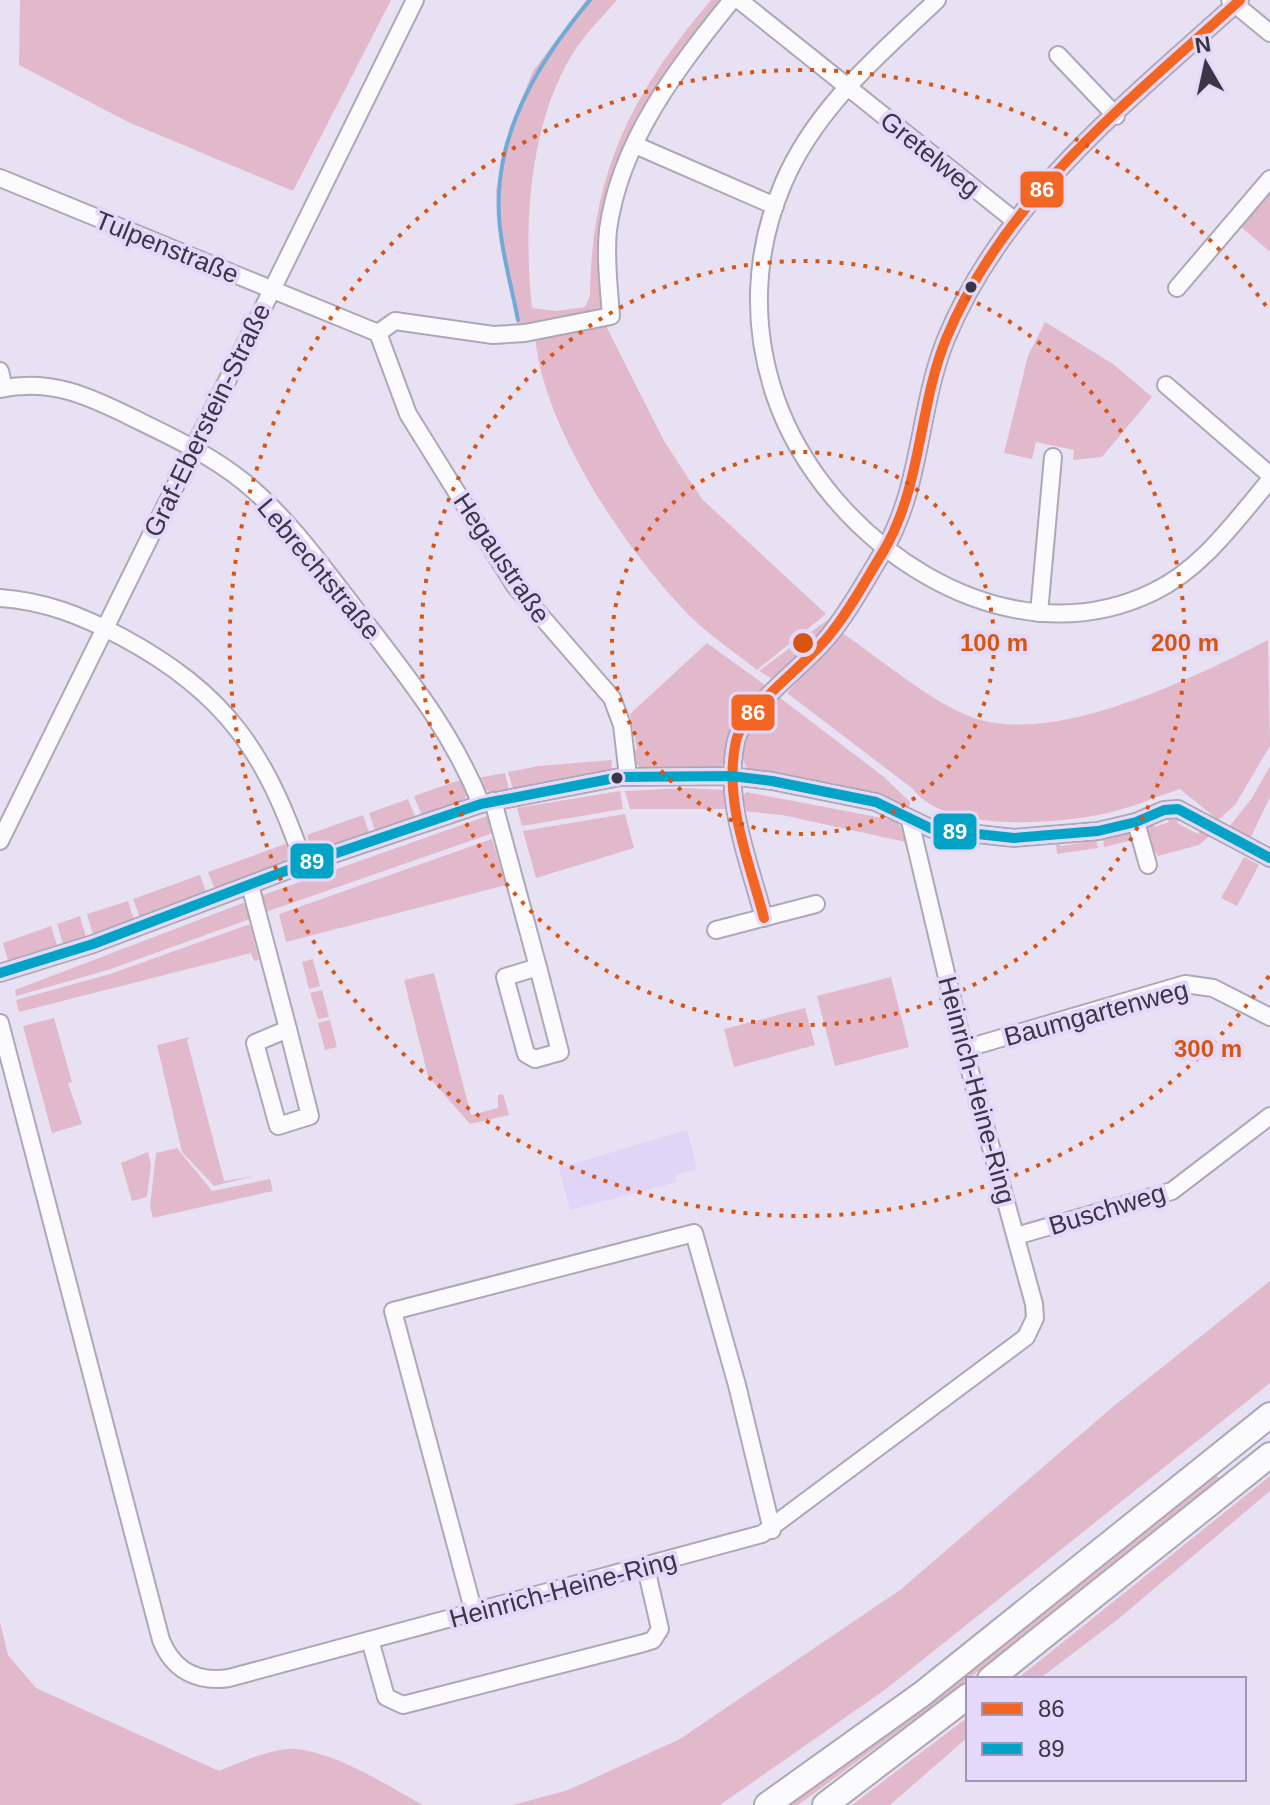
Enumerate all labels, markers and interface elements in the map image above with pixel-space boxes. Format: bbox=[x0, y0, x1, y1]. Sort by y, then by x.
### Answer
north arrow bbox=[1166, 24, 1246, 104]
text: N bbox=[1193, 31, 1213, 58]
street label: Gretelweg bbox=[875, 105, 985, 203]
line badge: 86 bbox=[1019, 170, 1065, 209]
text: 86 bbox=[1030, 177, 1054, 202]
street label: Tulpenstraße bbox=[91, 205, 243, 289]
unlabelled marker bbox=[963, 279, 979, 295]
street label: Graf-Eberstein-Straße bbox=[137, 298, 277, 542]
street label: Hegaustraße bbox=[448, 487, 556, 629]
street label: Lebrechtstraße bbox=[251, 492, 387, 646]
centre of rings bbox=[789, 629, 817, 657]
text: 100 m bbox=[960, 629, 1028, 656]
text: 200 m bbox=[1151, 629, 1219, 656]
line badge: 86 bbox=[730, 693, 776, 732]
text: 86 bbox=[741, 700, 765, 725]
unlabelled marker bbox=[609, 770, 625, 786]
line badge: 89 bbox=[932, 812, 978, 851]
text: 89 bbox=[943, 819, 967, 844]
line badge: 89 bbox=[289, 842, 335, 880]
text: 89 bbox=[300, 849, 324, 874]
street label: Heinrich-Heine-Ring bbox=[932, 973, 1022, 1207]
street label: Baumgartenweg bbox=[1001, 974, 1191, 1052]
text: 300 m bbox=[1174, 1035, 1242, 1062]
street label: Buschweg bbox=[1045, 1177, 1169, 1241]
street label: Heinrich-Heine-Ring bbox=[446, 1544, 680, 1634]
legend bbox=[966, 1677, 1246, 1781]
text: 86 bbox=[1038, 1695, 1065, 1722]
text: 89 bbox=[1038, 1735, 1065, 1762]

